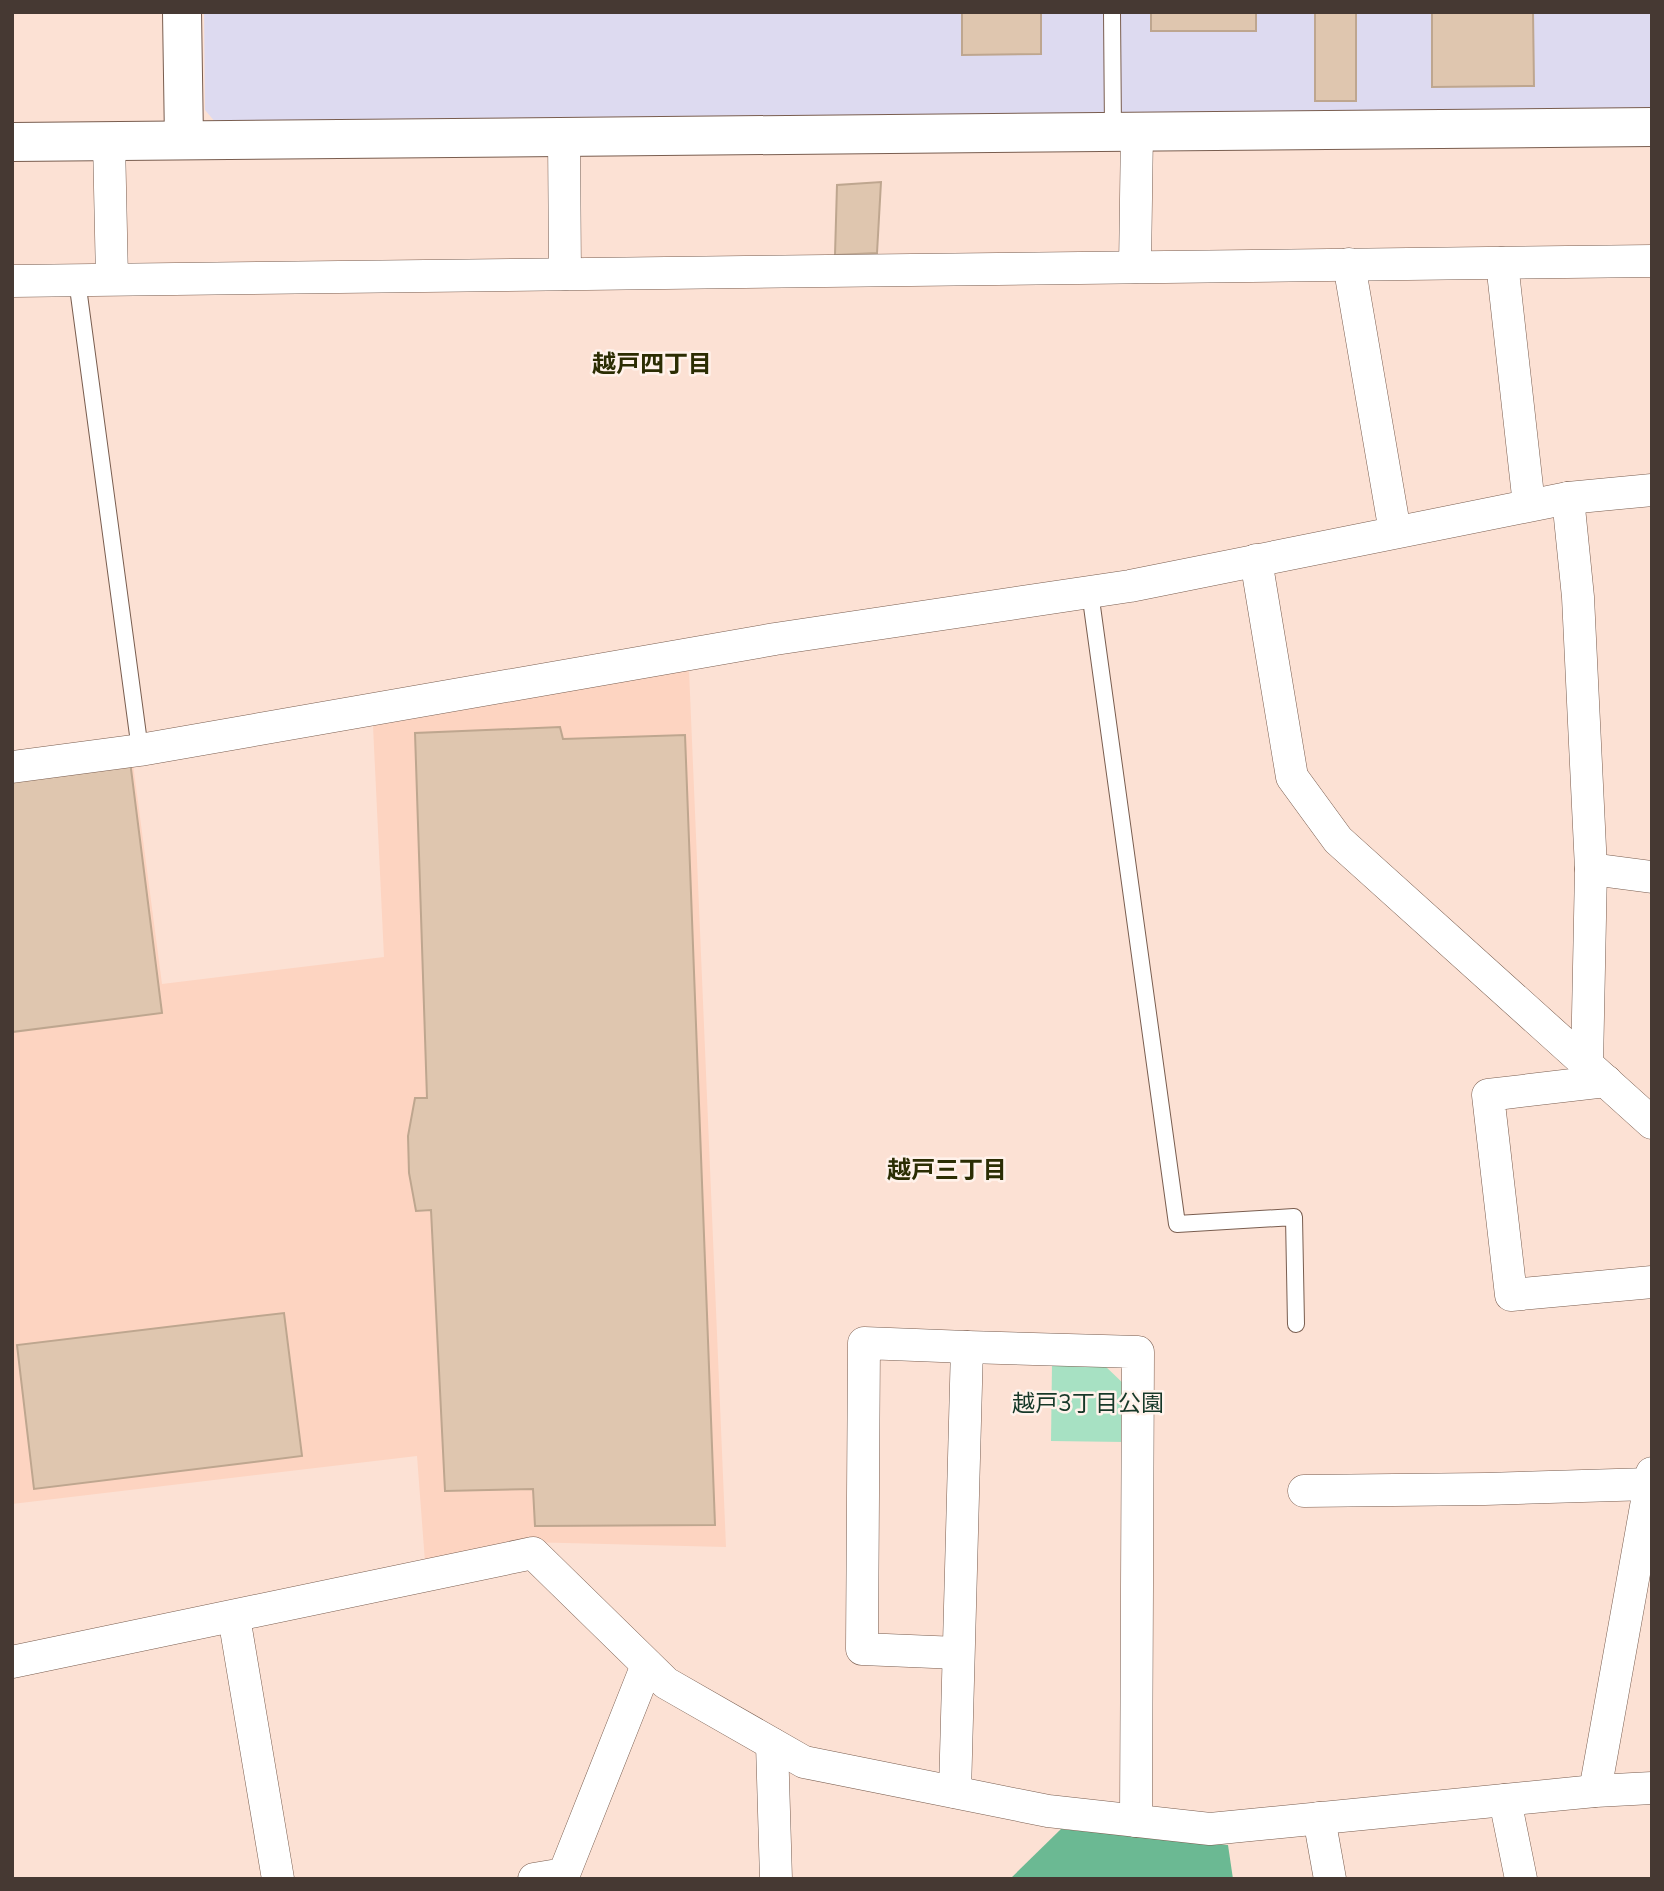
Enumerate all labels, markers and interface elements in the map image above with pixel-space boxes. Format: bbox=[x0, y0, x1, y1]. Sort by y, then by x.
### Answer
district label: 越戸四丁目 bbox=[592, 348, 712, 380]
district label: 越戸三丁目 bbox=[887, 1154, 1007, 1186]
park label: 越戸3丁目公園 bbox=[1012, 1388, 1164, 1419]

